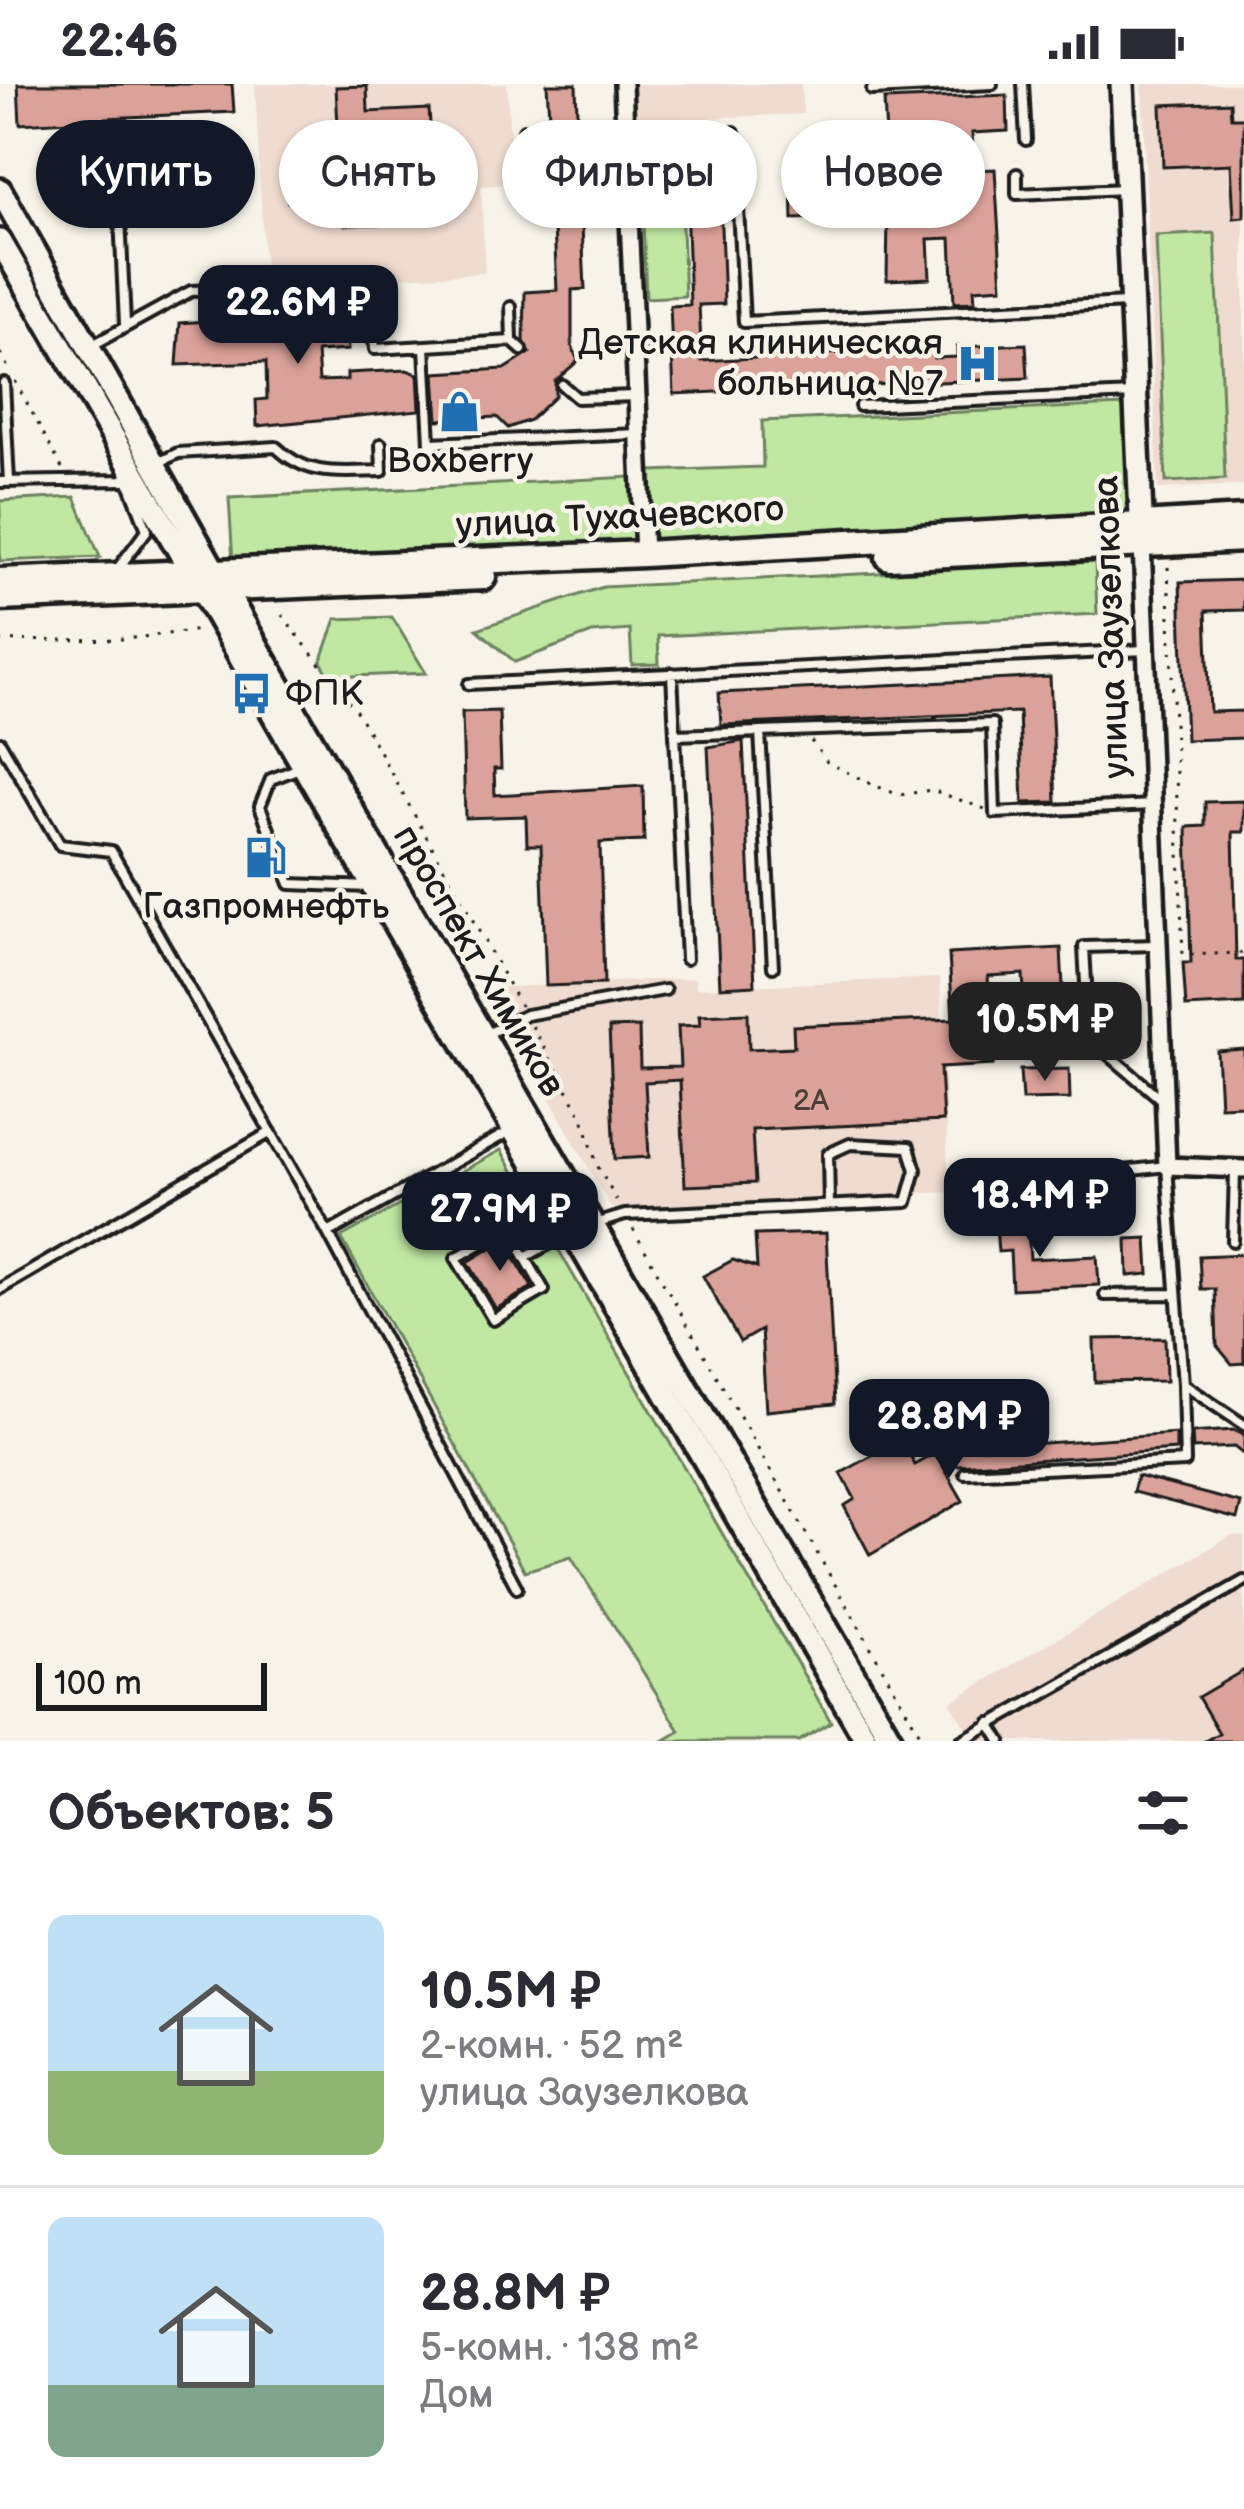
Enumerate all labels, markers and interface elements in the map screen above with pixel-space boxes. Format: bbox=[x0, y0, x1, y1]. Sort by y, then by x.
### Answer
text: 22:46 bbox=[60, 15, 179, 70]
chip: Купить bbox=[36, 120, 255, 228]
chip: Снять bbox=[279, 120, 478, 228]
chip: Фильтры bbox=[502, 120, 757, 228]
chip: Новое bbox=[781, 120, 985, 228]
pin: 22.6M ₽ bbox=[187, 265, 409, 367]
text: 22.6M ₽ bbox=[225, 280, 371, 327]
place label: Детская клиническая больница №7 bbox=[578, 322, 943, 406]
hospital icon: Детская клиническая больница №7 bbox=[954, 341, 1000, 387]
shop icon: Boxberry bbox=[437, 388, 483, 434]
place label: Boxberry bbox=[387, 440, 534, 483]
street label: улица Заузелкова bbox=[1085, 475, 1139, 779]
street label: улица Тухачевского bbox=[455, 488, 785, 548]
bus stop icon: ФПК bbox=[228, 671, 274, 717]
place label: ФПК bbox=[285, 673, 364, 716]
street label: проспект Химиков bbox=[383, 818, 573, 1104]
fuel station icon: Газпромнефть bbox=[243, 834, 289, 880]
place label: Газпромнефть bbox=[143, 886, 389, 929]
pin: 10.5M ₽ bbox=[934, 982, 1156, 1084]
text: 10.5M ₽ bbox=[976, 997, 1114, 1044]
house number: 2А bbox=[793, 1083, 830, 1119]
pin: 18.4M ₽ bbox=[929, 1158, 1151, 1260]
pin: 27.9M ₽ bbox=[389, 1172, 611, 1274]
text: 18.4M ₽ bbox=[971, 1173, 1109, 1220]
text: 27.9M ₽ bbox=[429, 1187, 571, 1234]
pin: 28.8M ₽ bbox=[838, 1379, 1060, 1481]
text: 28.8M ₽ bbox=[876, 1394, 1022, 1441]
scale bar bbox=[36, 1657, 267, 1710]
text: 100 m bbox=[54, 1664, 142, 1704]
icon: filters bbox=[1130, 1780, 1196, 1846]
text: Объектов: 5 bbox=[48, 1783, 335, 1844]
text: 10.5M ₽ bbox=[420, 1962, 601, 2023]
icon: home bbox=[144, 1963, 288, 2107]
text: 2-комн. · 52 m² bbox=[420, 2023, 684, 2070]
text: улица Заузелкова bbox=[420, 2070, 749, 2117]
text: 28.8M ₽ bbox=[420, 2264, 611, 2325]
icon: home bbox=[144, 2265, 288, 2409]
text: 5-комн. · 138 m² bbox=[420, 2325, 699, 2372]
text: Дом bbox=[420, 2372, 494, 2419]

